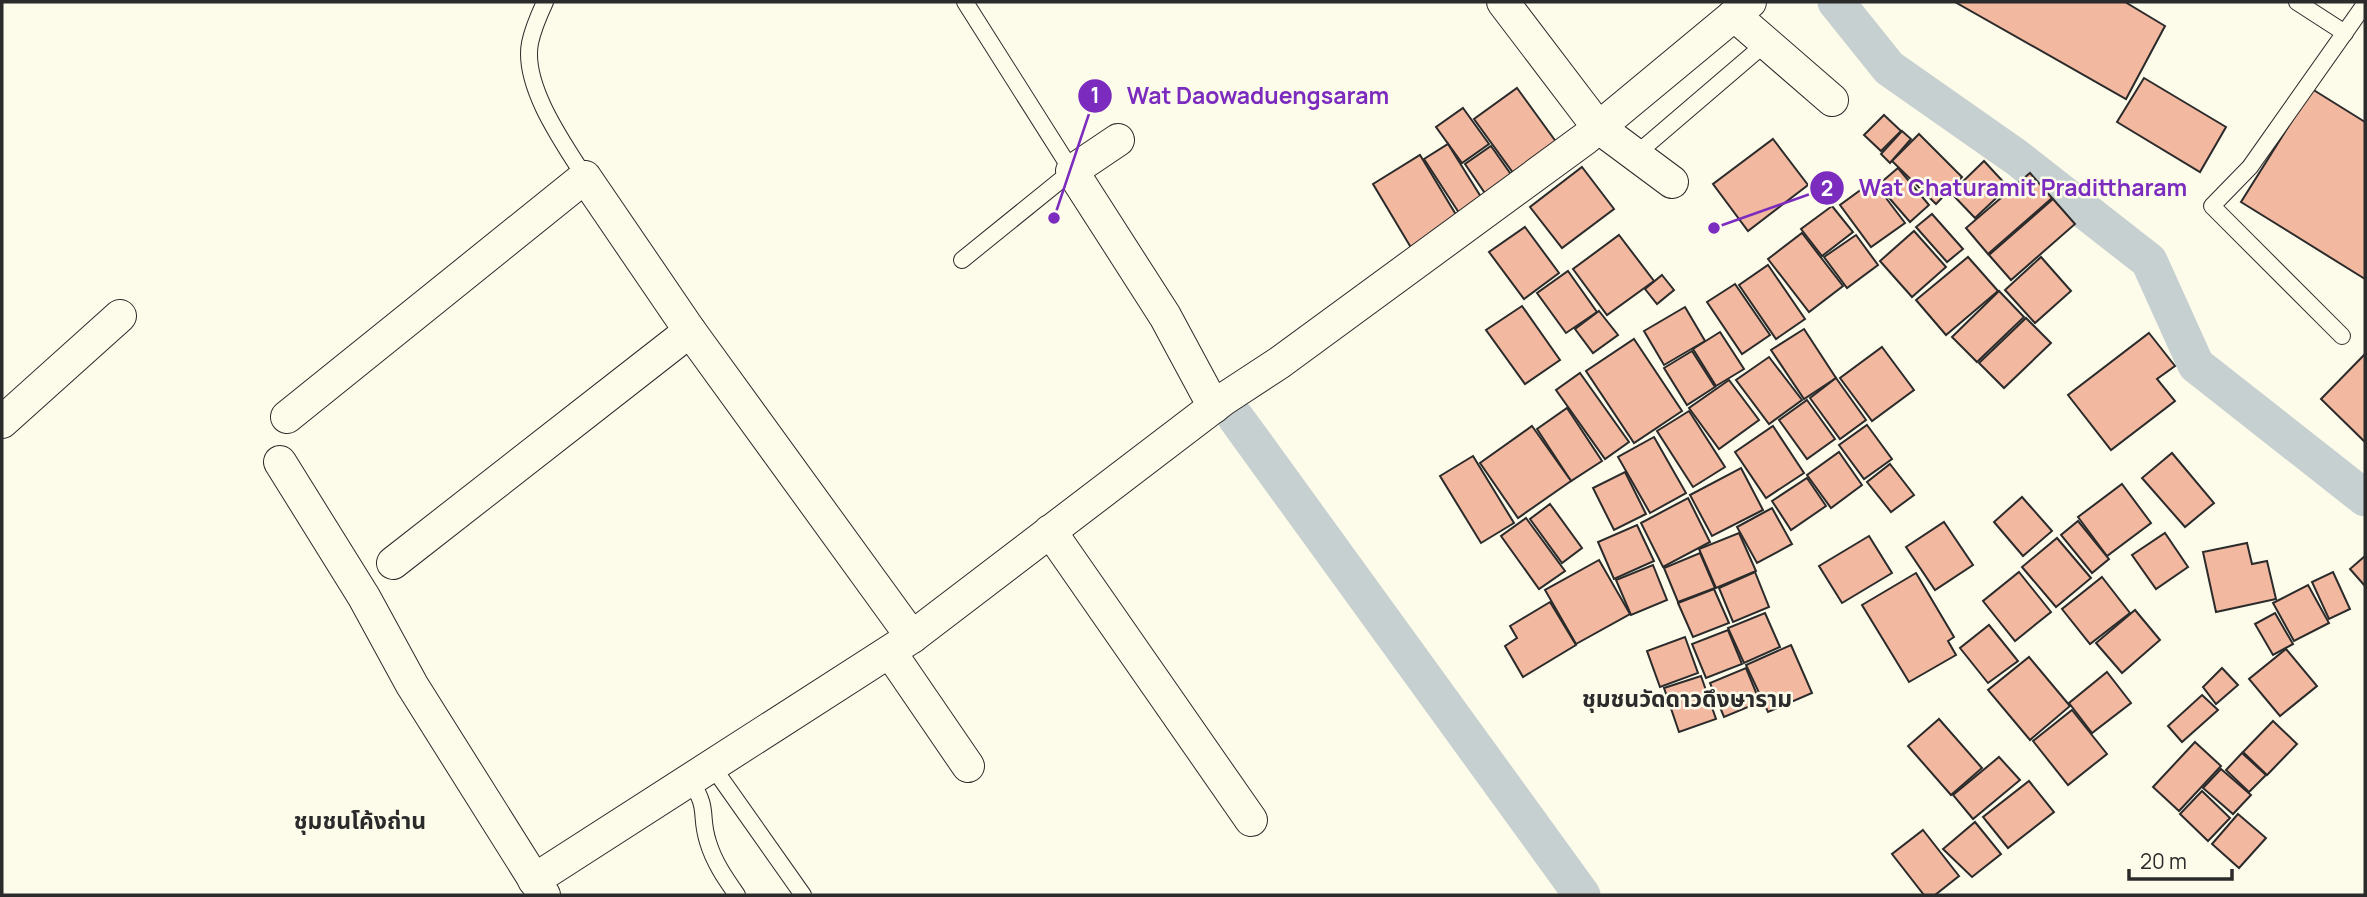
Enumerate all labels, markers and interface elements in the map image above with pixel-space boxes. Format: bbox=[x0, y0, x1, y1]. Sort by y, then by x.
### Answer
callout: Wat Daowaduengsaram bbox=[1077, 74, 1403, 118]
text: Wat Daowaduengsaram bbox=[1127, 79, 1389, 111]
text: 1 bbox=[1090, 81, 1100, 109]
callout: Wat Chaturamit Pradittharam bbox=[1809, 166, 2201, 210]
text: Wat Chaturamit Pradittharam bbox=[1859, 171, 2187, 203]
text: 2 bbox=[1821, 174, 1833, 202]
district label: ชุมชนวัดดาวดึงษาราม bbox=[1582, 682, 1792, 714]
district label: ชุมชนโค้งถ่าน bbox=[294, 804, 426, 836]
scale bar bbox=[2129, 838, 2232, 882]
text: 20 m bbox=[2140, 847, 2187, 875]

